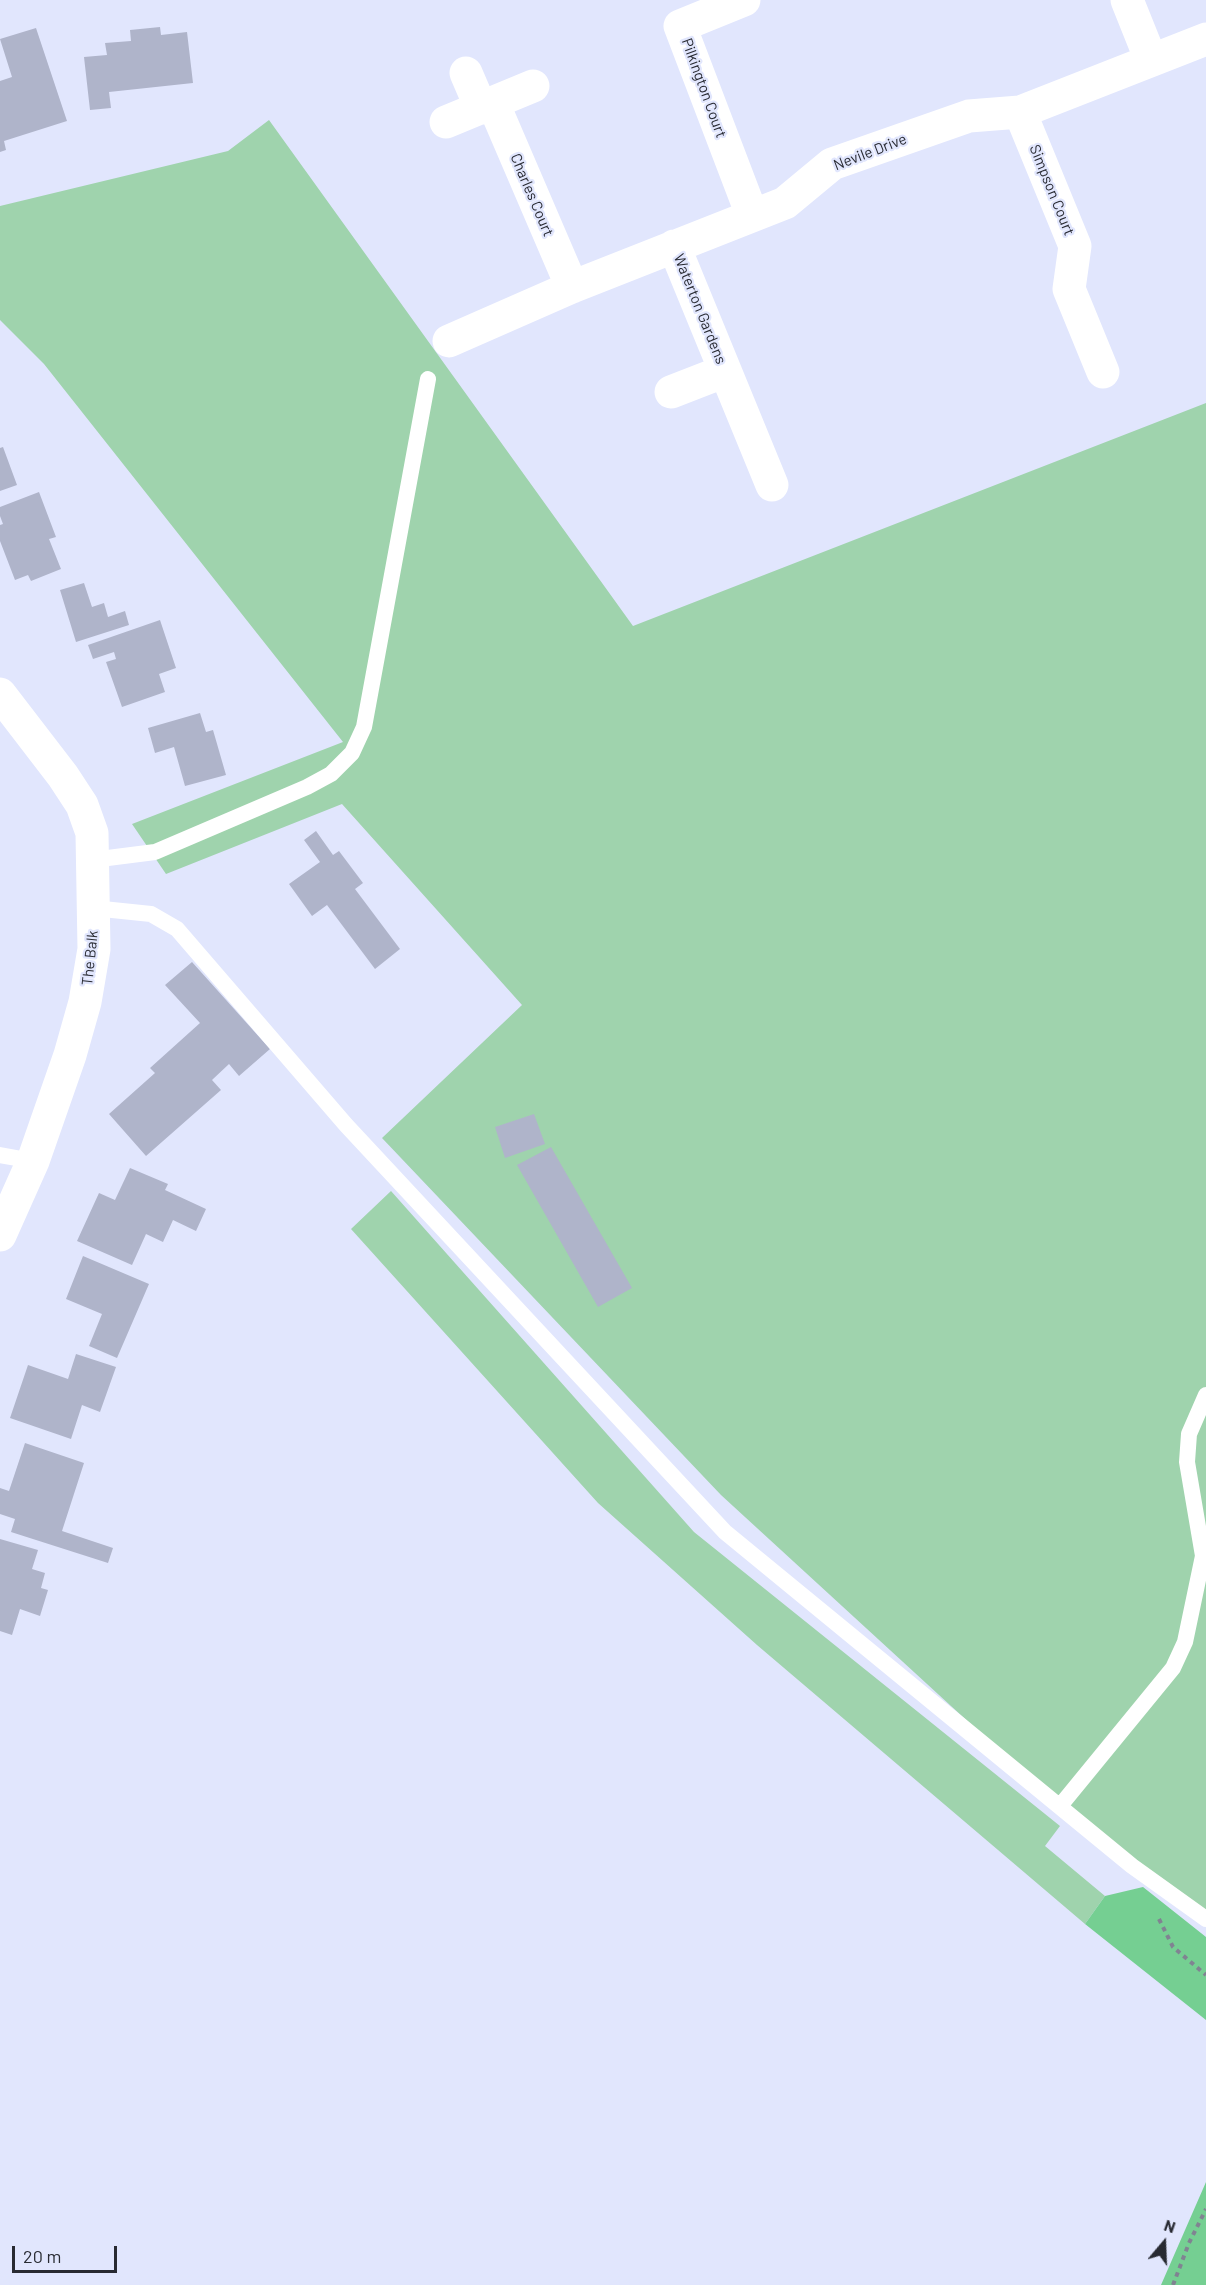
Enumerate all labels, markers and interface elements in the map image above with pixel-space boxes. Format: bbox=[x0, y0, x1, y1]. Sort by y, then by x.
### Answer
street label: Pilkington Court bbox=[678, 36, 730, 140]
street label: Nevile Drive bbox=[831, 130, 909, 174]
street label: Simpson Court bbox=[1026, 142, 1078, 238]
street label: Charles Court bbox=[506, 151, 558, 239]
street label: Waterton Gardens bbox=[670, 251, 730, 367]
street label: The Balk bbox=[78, 929, 102, 987]
north arrow bbox=[1134, 2213, 1194, 2273]
text: N bbox=[1162, 2215, 1178, 2236]
scale bar bbox=[15, 2234, 120, 2272]
text: 20 m bbox=[23, 2245, 61, 2267]

